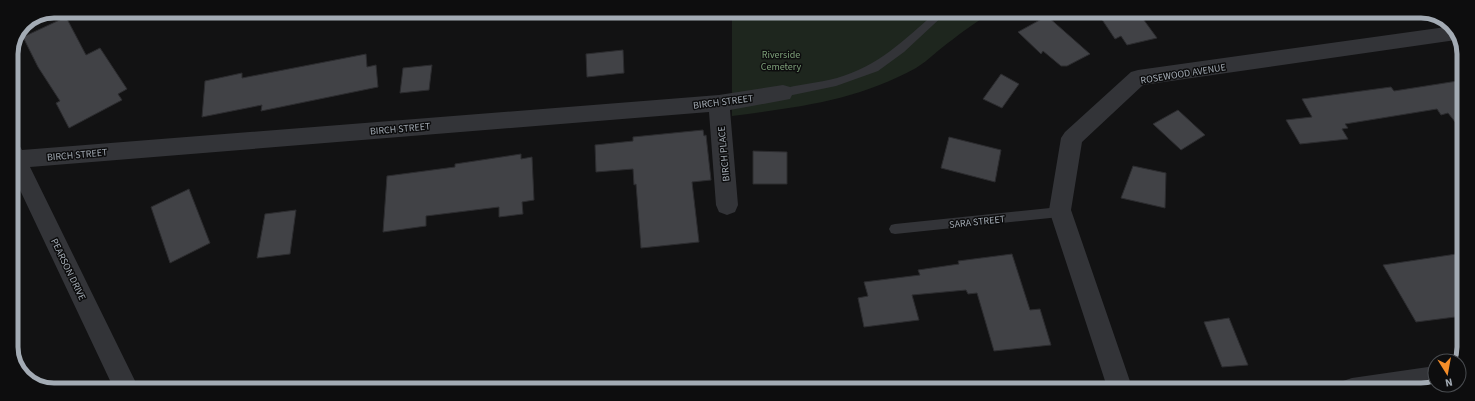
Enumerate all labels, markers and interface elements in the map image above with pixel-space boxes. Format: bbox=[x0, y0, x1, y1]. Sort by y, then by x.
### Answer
park label: Riverside Cemetery bbox=[761, 48, 802, 74]
street label: ROSEWOOD AVENUE bbox=[1140, 60, 1227, 88]
street label: BIRCH STREET bbox=[692, 91, 755, 113]
street label: BIRCH STREET bbox=[369, 119, 431, 139]
street label: BIRCH PLACE bbox=[715, 126, 733, 182]
street label: BIRCH STREET bbox=[46, 145, 108, 165]
street label: SARA STREET bbox=[949, 212, 1006, 232]
street label: PEARSON DRIVE bbox=[47, 236, 89, 303]
north arrow bbox=[1427, 353, 1467, 393]
text: N bbox=[1444, 374, 1454, 390]

